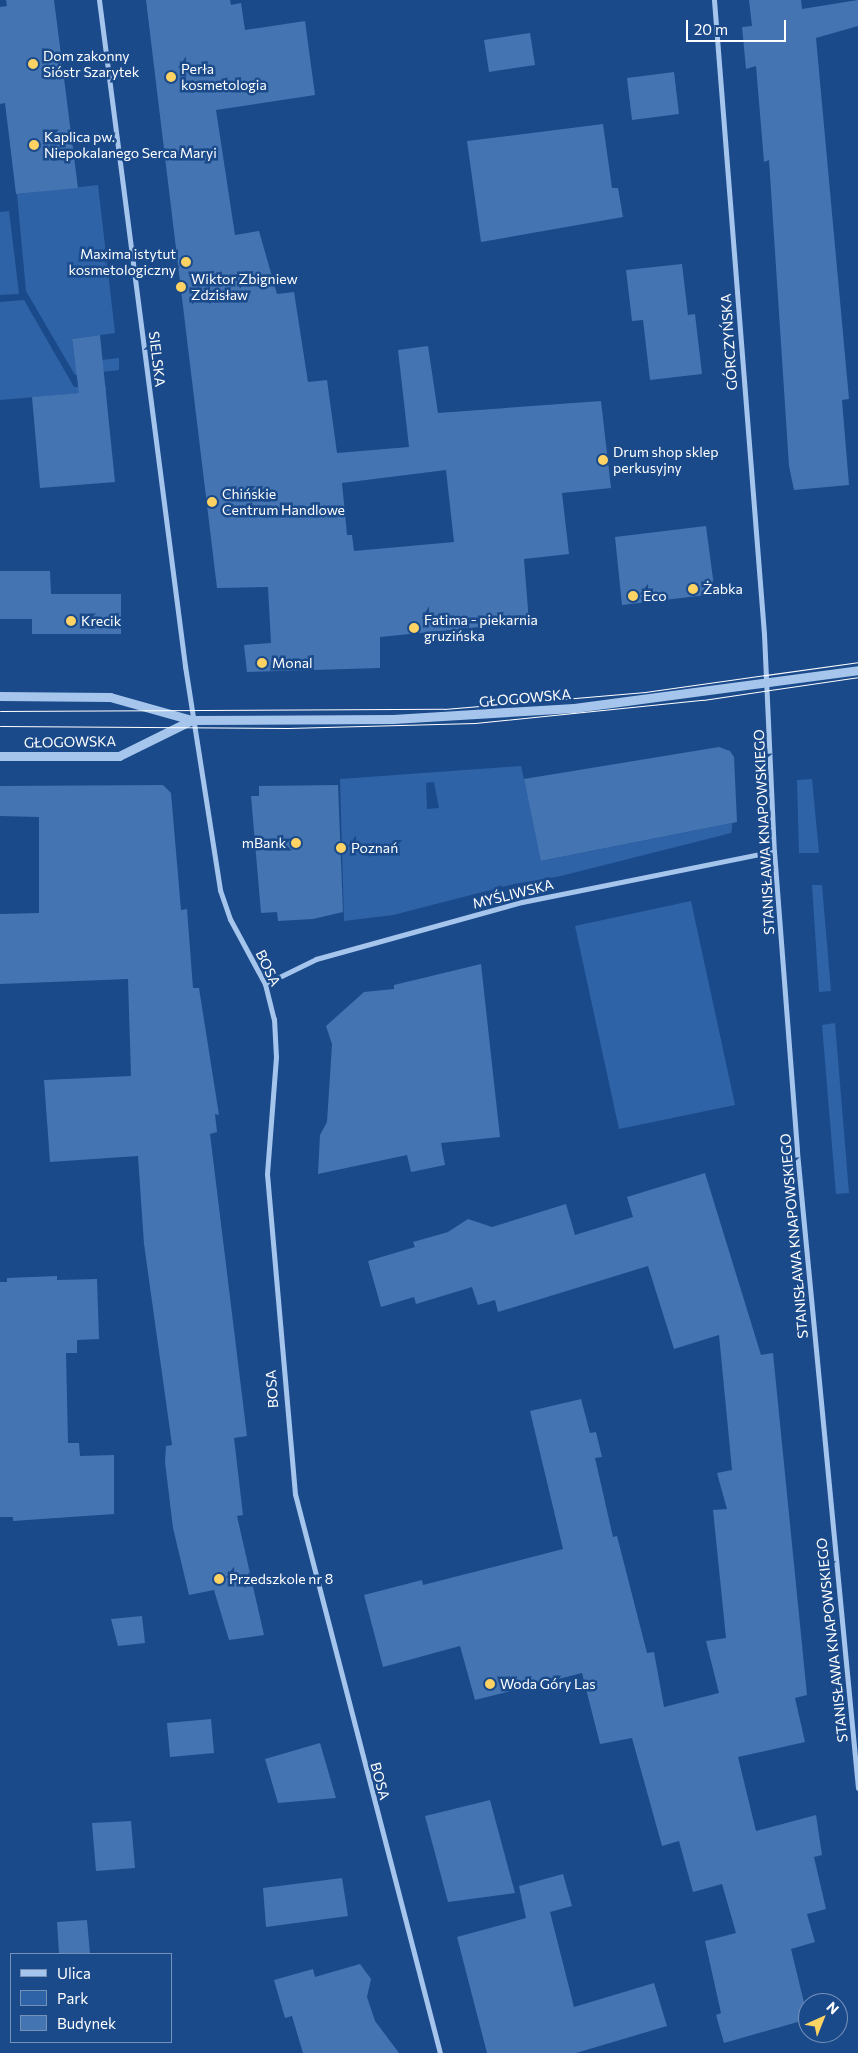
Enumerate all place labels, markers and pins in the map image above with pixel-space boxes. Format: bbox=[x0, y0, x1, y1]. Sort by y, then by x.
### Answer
place label: Dom zakonny Sióstr Szarytek bbox=[43, 48, 139, 80]
marker: Dom zakonny Sióstr Szarytek bbox=[27, 58, 39, 70]
place label: Perła kosmetologia bbox=[181, 61, 267, 94]
marker: Perła kosmetologia bbox=[165, 71, 177, 83]
place label: Kaplica pw. Niepokalanego Serca Maryi bbox=[44, 129, 217, 162]
marker: Kaplica pw. Niepokalanego Serca Maryi bbox=[28, 139, 40, 151]
place label: Maxima istytut kosmetologiczny bbox=[69, 246, 176, 278]
marker: Maxima istytut kosmetologiczny bbox=[180, 256, 192, 268]
place label: Wiktor Zbigniew Zdzisław bbox=[191, 271, 298, 304]
marker: Wiktor Zbigniew Zdzisław bbox=[175, 281, 187, 293]
place label: Drum shop sklep perkusyjny bbox=[613, 444, 719, 477]
marker: Drum shop sklep perkusyjny bbox=[597, 454, 609, 466]
place label: Chińskie Centrum Handlowe bbox=[222, 486, 345, 518]
marker: Chińskie Centrum Handlowe bbox=[206, 496, 218, 508]
place label: Żabka bbox=[703, 581, 743, 597]
marker: Żabka bbox=[687, 583, 699, 595]
place label: Eco bbox=[643, 588, 667, 604]
marker: Eco bbox=[627, 590, 639, 602]
place label: Fatima - piekarnia gruzińska bbox=[424, 612, 538, 644]
place label: Krecik bbox=[81, 613, 121, 629]
marker: Krecik bbox=[65, 615, 77, 627]
marker: Fatima - piekarnia gruzińska bbox=[408, 622, 420, 634]
place label: Monal bbox=[272, 655, 313, 671]
marker: Monal bbox=[256, 657, 268, 669]
place label: mBank bbox=[242, 835, 286, 851]
marker: mBank bbox=[290, 837, 302, 849]
place label: Poznań bbox=[351, 840, 398, 856]
marker: Poznań bbox=[335, 842, 347, 854]
place label: Przedszkole nr 8 bbox=[229, 1571, 333, 1587]
marker: Przedszkole nr 8 bbox=[213, 1573, 225, 1585]
place label: Woda Góry Las bbox=[500, 1676, 596, 1692]
marker: Woda Góry Las bbox=[484, 1678, 496, 1690]

